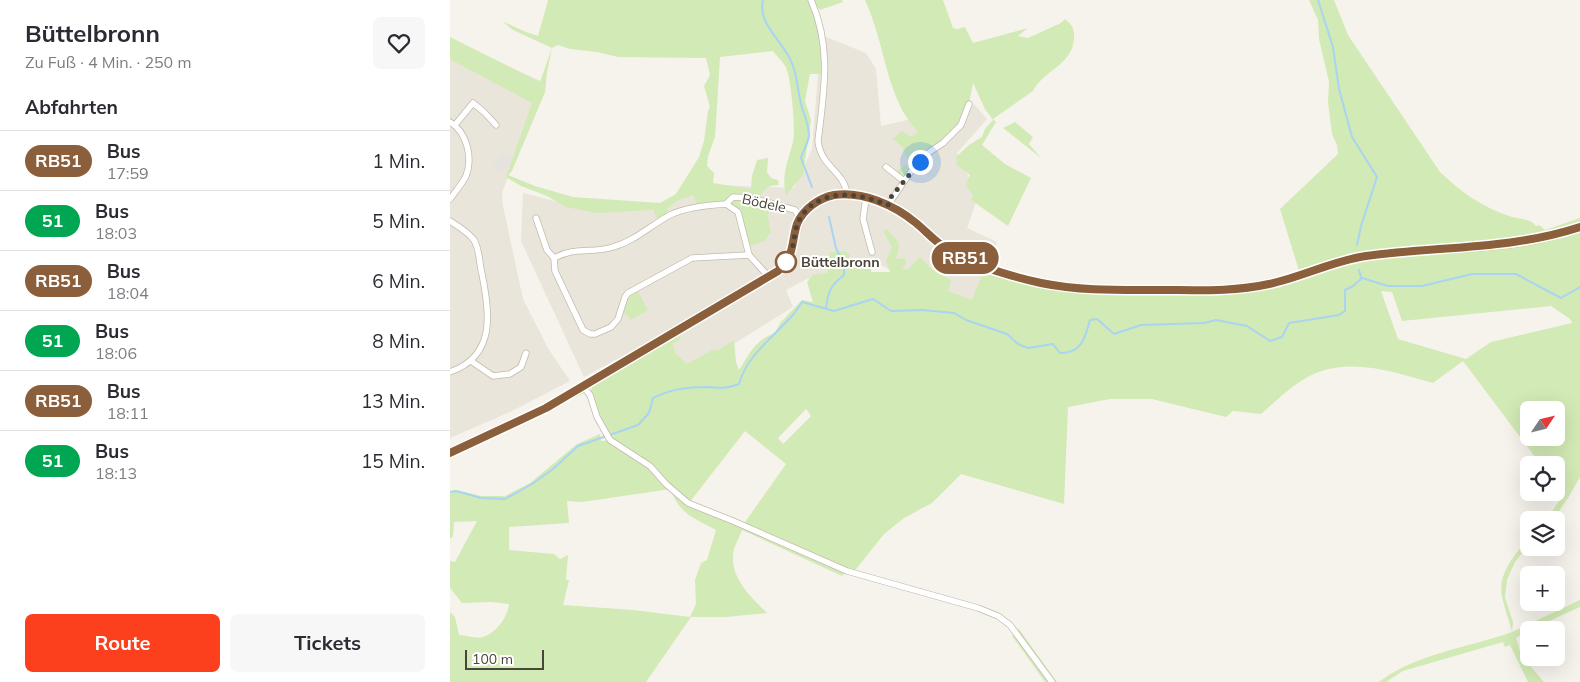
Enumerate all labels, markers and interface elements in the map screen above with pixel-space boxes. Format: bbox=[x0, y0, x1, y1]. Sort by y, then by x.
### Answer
button: heart bbox=[373, 17, 425, 69]
text: Büttelbronn bbox=[25, 18, 160, 48]
text: Zu Fuß · 4 Min. · 250 m bbox=[25, 52, 191, 72]
text: Abfahrten bbox=[25, 95, 118, 119]
text: Bus bbox=[107, 139, 141, 163]
text: RB51 bbox=[35, 149, 82, 172]
text: 1 Min. bbox=[372, 149, 425, 173]
your location bbox=[908, 150, 933, 175]
text: 17:59 bbox=[107, 163, 149, 183]
street label: Bödele bbox=[740, 190, 788, 216]
text: Bus bbox=[95, 199, 129, 223]
text: 51 bbox=[42, 209, 63, 232]
text: 5 Min. bbox=[372, 209, 425, 233]
text: 18:03 bbox=[95, 223, 137, 243]
line badge: RB51 bbox=[930, 242, 1000, 274]
text: RB51 bbox=[942, 246, 988, 269]
marker: Büttelbronn bbox=[775, 251, 797, 273]
place label: Büttelbronn bbox=[801, 253, 880, 271]
text: Bus bbox=[107, 259, 141, 283]
text: RB51 bbox=[35, 269, 82, 292]
text: 6 Min. bbox=[372, 269, 425, 293]
text: 18:04 bbox=[107, 283, 149, 303]
text: Bus bbox=[95, 319, 129, 343]
text: 51 bbox=[42, 329, 63, 352]
text: 8 Min. bbox=[372, 329, 425, 353]
text: 18:06 bbox=[95, 343, 137, 363]
text: Bus bbox=[107, 379, 141, 403]
text: RB51 bbox=[35, 389, 82, 412]
text: 13 Min. bbox=[361, 389, 425, 413]
north arrow bbox=[1520, 401, 1565, 446]
map controls bbox=[1520, 401, 1565, 666]
text: 18:11 bbox=[107, 403, 149, 423]
text: Bus bbox=[95, 439, 129, 463]
text: 51 bbox=[42, 449, 63, 472]
text: 15 Min. bbox=[361, 449, 425, 473]
button: locate bbox=[1520, 456, 1565, 501]
text: 18:13 bbox=[95, 463, 137, 483]
button: layers bbox=[1520, 511, 1565, 556]
button: + bbox=[1520, 566, 1565, 611]
button: Route bbox=[25, 614, 220, 672]
button: Tickets bbox=[230, 614, 425, 672]
button: − bbox=[1520, 621, 1565, 666]
scale bar bbox=[465, 647, 544, 670]
text: 100 m bbox=[472, 650, 513, 668]

